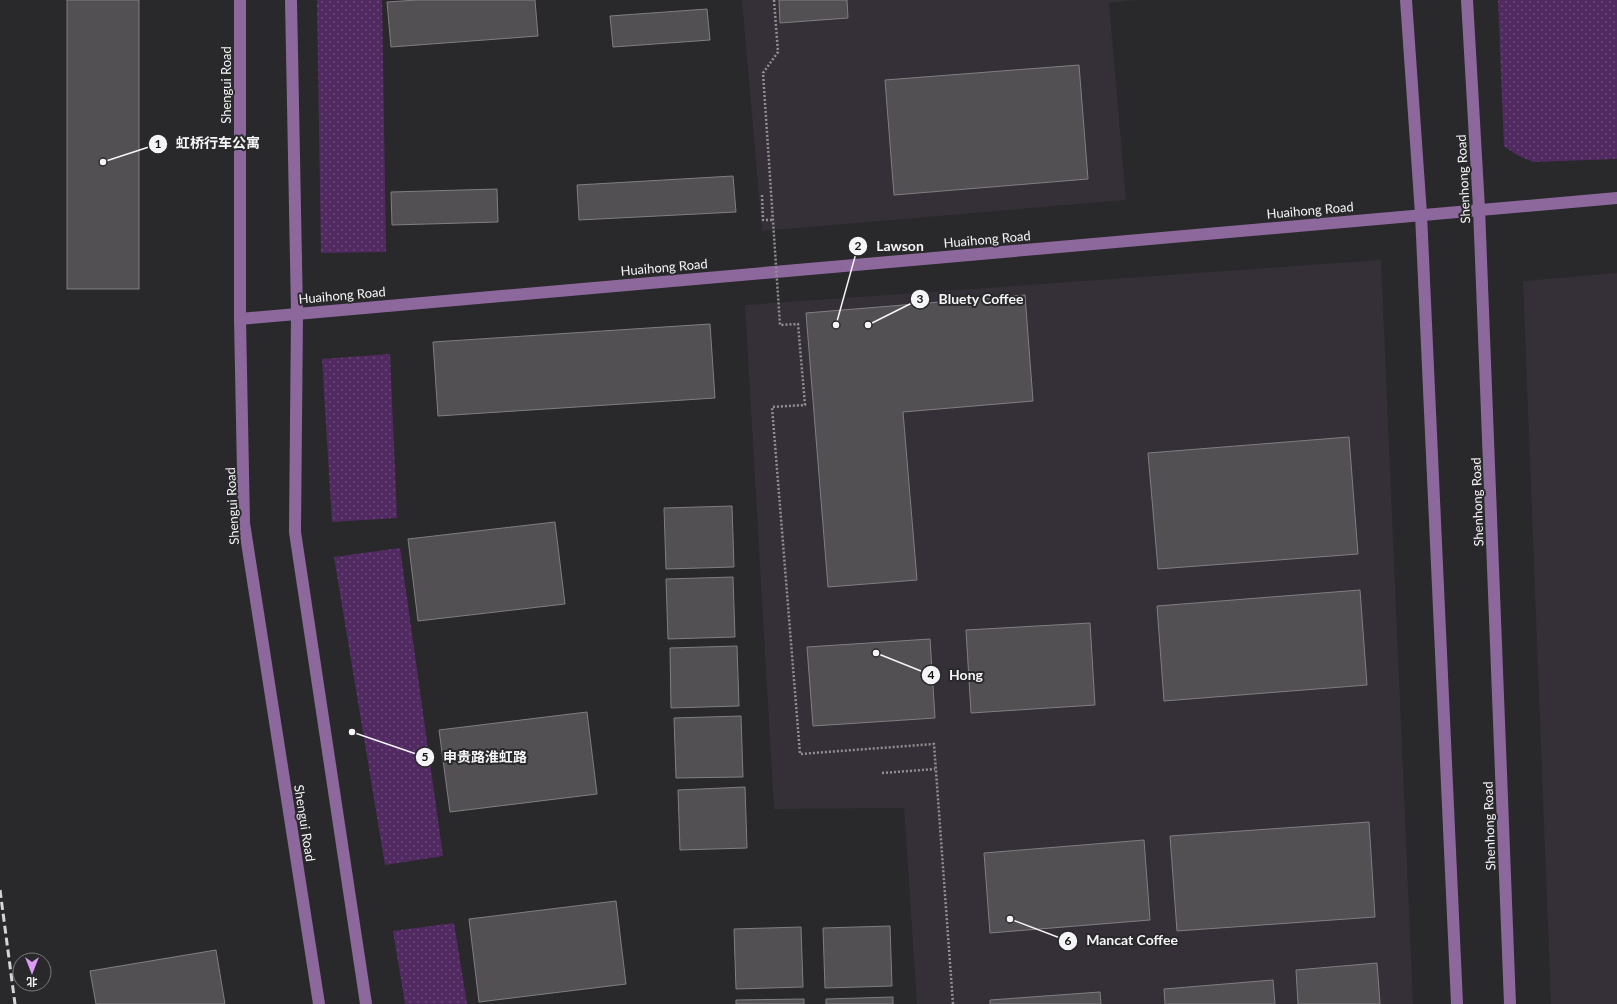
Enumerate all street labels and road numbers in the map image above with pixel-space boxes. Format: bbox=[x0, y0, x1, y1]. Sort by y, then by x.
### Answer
street label: Shengui Road bbox=[218, 46, 234, 124]
street label: Shenhong Road bbox=[1453, 134, 1473, 224]
street label: Huaihong Road bbox=[1266, 198, 1354, 222]
street label: Huaihong Road bbox=[943, 227, 1031, 251]
street label: Huaihong Road bbox=[620, 255, 708, 279]
street label: Huaihong Road bbox=[298, 283, 386, 307]
street label: Shenhong Road bbox=[1467, 457, 1487, 547]
street label: Shengui Road bbox=[222, 467, 242, 545]
street label: Shenhong Road bbox=[1479, 781, 1499, 871]
street label: Shengui Road bbox=[291, 783, 319, 863]

